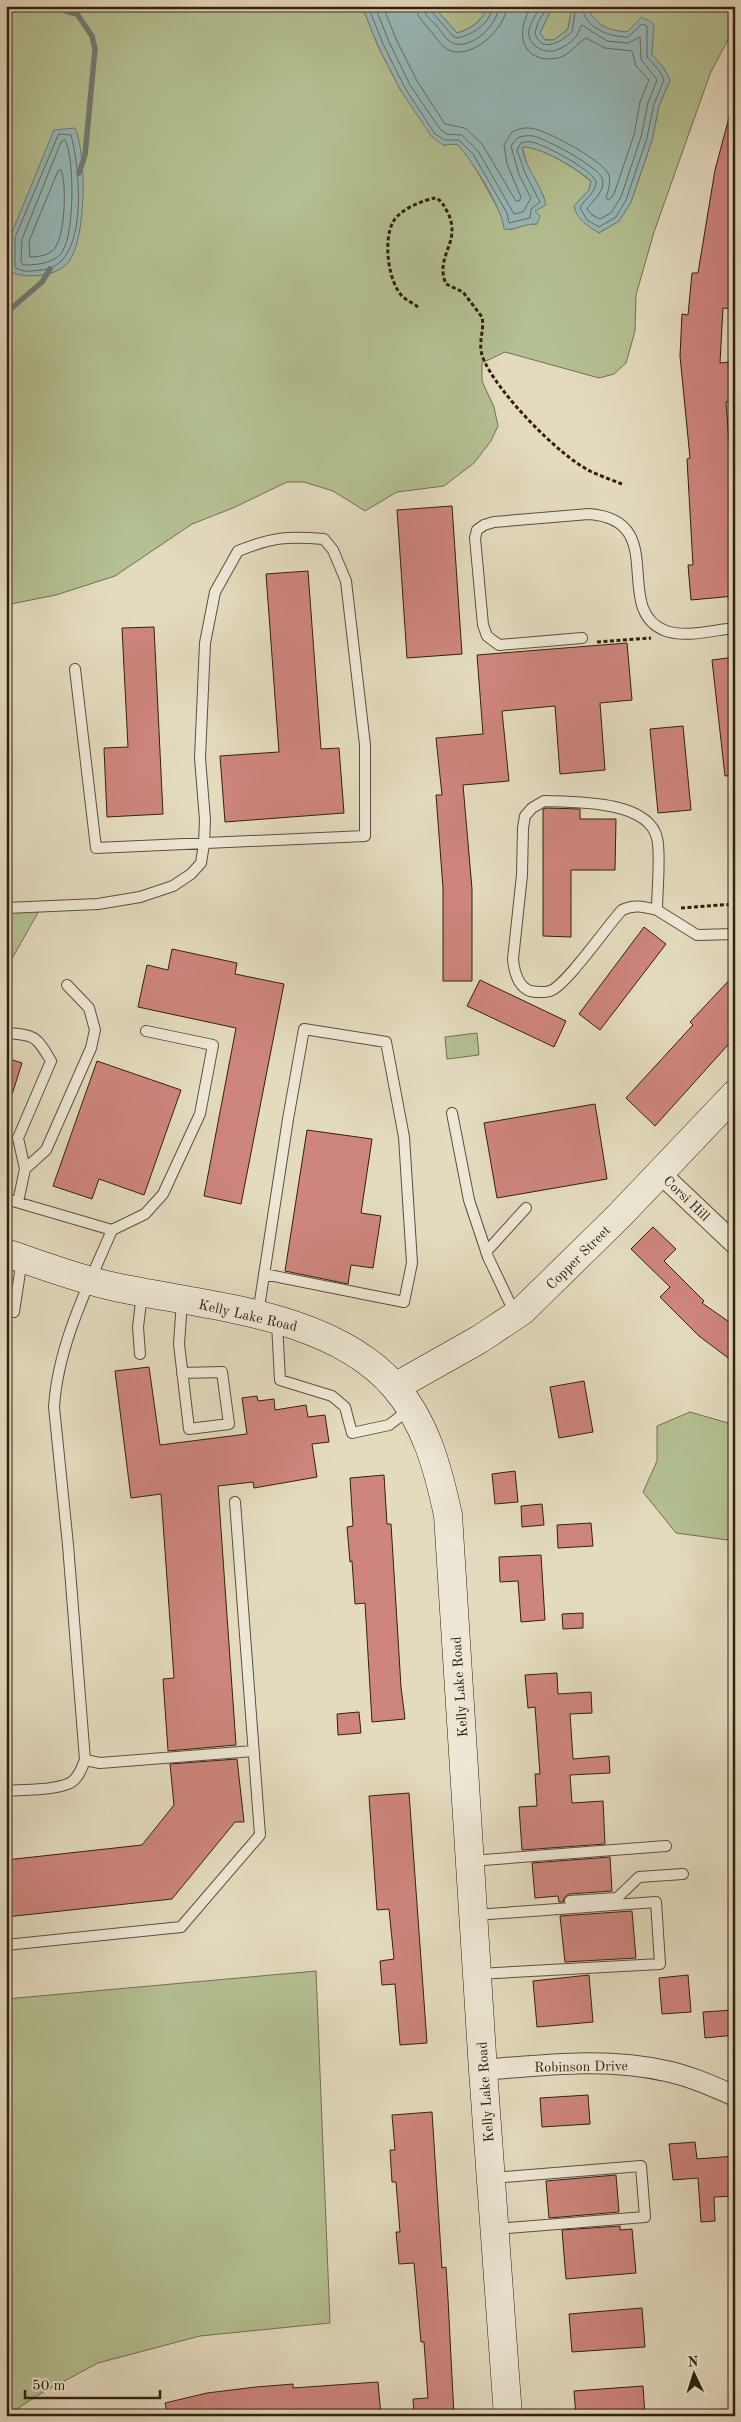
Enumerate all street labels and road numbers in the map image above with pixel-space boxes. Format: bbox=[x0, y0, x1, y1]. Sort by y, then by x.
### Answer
street label: Corsi Hill bbox=[661, 1173, 712, 1224]
street label: Copper Street bbox=[544, 1223, 613, 1292]
street label: Kelly Lake Road bbox=[197, 1298, 299, 1334]
street label: Kelly Lake Road bbox=[449, 1636, 471, 1738]
street label: Kelly Lake Road bbox=[475, 2041, 497, 2143]
street label: Robinson Drive bbox=[534, 2059, 628, 2075]

